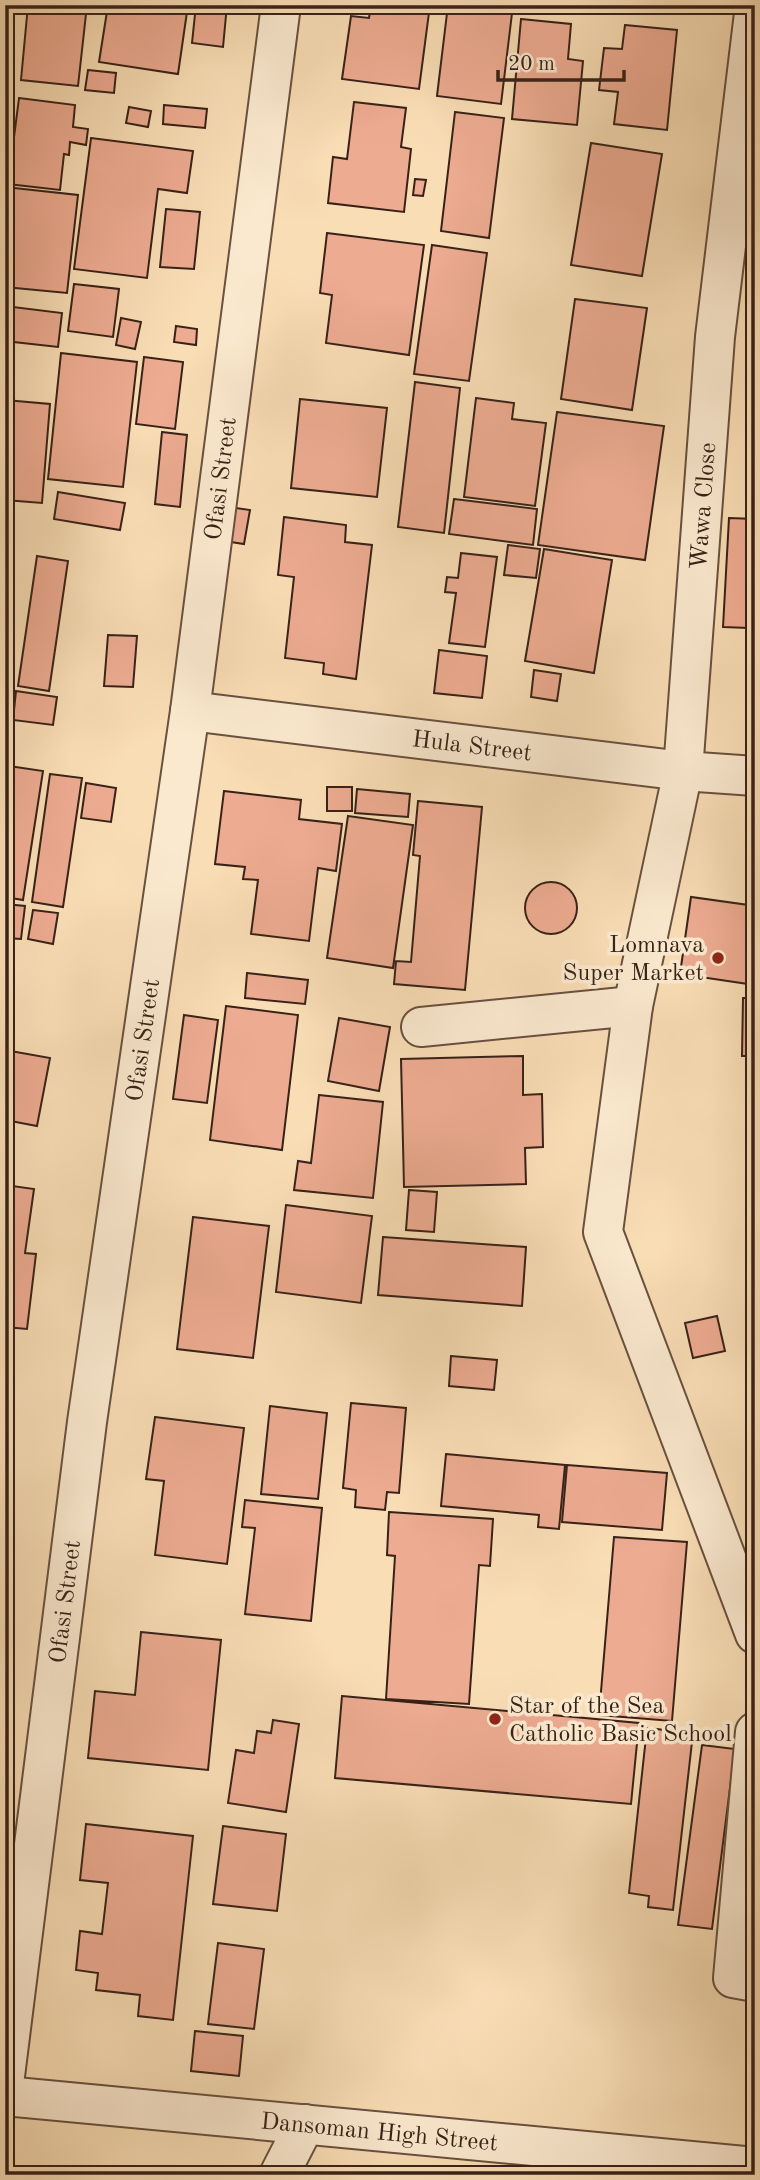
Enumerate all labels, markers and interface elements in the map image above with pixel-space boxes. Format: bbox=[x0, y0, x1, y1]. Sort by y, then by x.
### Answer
scale bar bbox=[498, 38, 624, 82]
text: 20 m bbox=[508, 54, 555, 75]
street label: Ofasi Street bbox=[202, 416, 242, 542]
street label: Wawa Close bbox=[688, 442, 721, 571]
street label: Hula Street bbox=[410, 728, 533, 766]
place label: Lomnava Super Market bbox=[563, 934, 704, 986]
marker: Lomnava Super Market bbox=[710, 950, 726, 966]
street label: Ofasi Street bbox=[124, 977, 165, 1103]
street label: Ofasi Street bbox=[47, 1539, 86, 1665]
place label: Star of the Sea Catholic Basic School bbox=[509, 1695, 732, 1747]
marker: Star of the Sea Catholic Basic School bbox=[487, 1711, 503, 1727]
street label: Dansoman High Street bbox=[259, 2110, 499, 2157]

